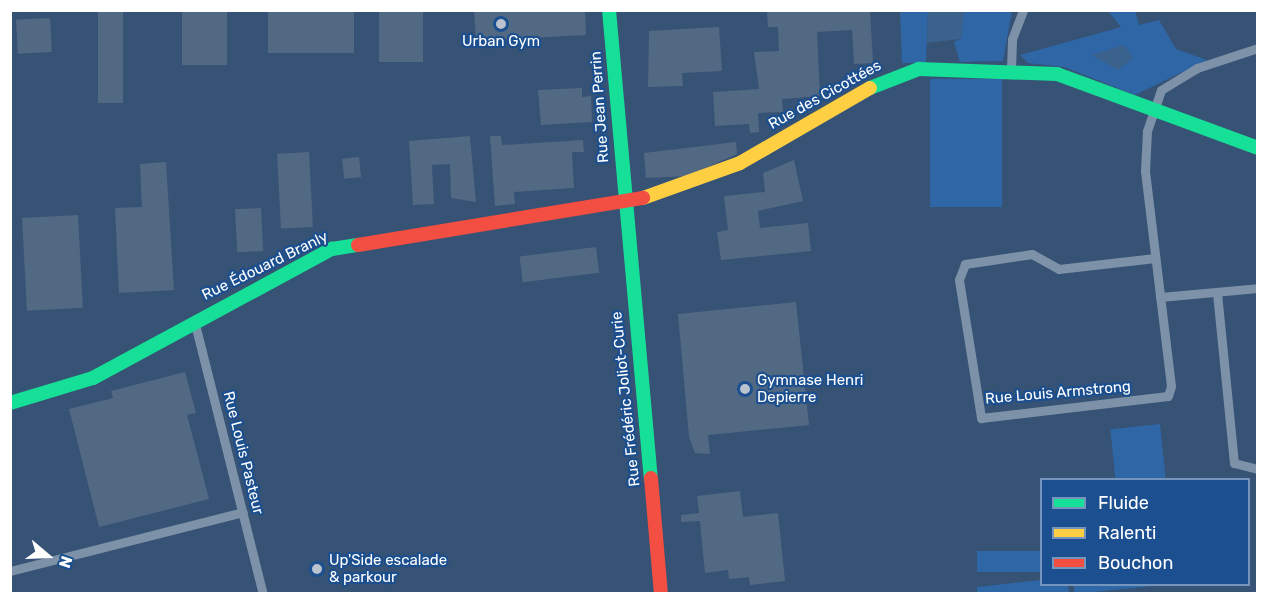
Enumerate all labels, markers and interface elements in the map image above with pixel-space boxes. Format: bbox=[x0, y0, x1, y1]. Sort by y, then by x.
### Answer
marker: Urban Gym bbox=[494, 17, 508, 31]
place label: Urban Gym bbox=[462, 33, 540, 51]
street label: Rue Jean Perrin bbox=[587, 51, 613, 163]
street label: Rue des Cicottées bbox=[765, 57, 885, 133]
street label: Rue Édouard Branly bbox=[199, 228, 331, 304]
street label: Rue Frédéric Joliot-Curie bbox=[608, 311, 644, 487]
place label: Gymnase Henri Depierre bbox=[757, 371, 863, 406]
street label: Rue Louis Armstrong bbox=[984, 378, 1132, 408]
marker: Gymnase Henri Depierre bbox=[738, 382, 752, 396]
street label: Rue Louis Pasteur bbox=[219, 390, 267, 516]
legend bbox=[1040, 478, 1250, 586]
text: Fluide bbox=[1098, 492, 1149, 514]
text: Ralenti bbox=[1098, 522, 1156, 544]
north arrow bbox=[18, 526, 78, 586]
place label: Up'Side escalade & parkour bbox=[329, 551, 447, 586]
text: Bouchon bbox=[1098, 552, 1173, 574]
text: N bbox=[55, 553, 76, 571]
marker: Up'Side escalade & parkour bbox=[310, 562, 324, 576]

